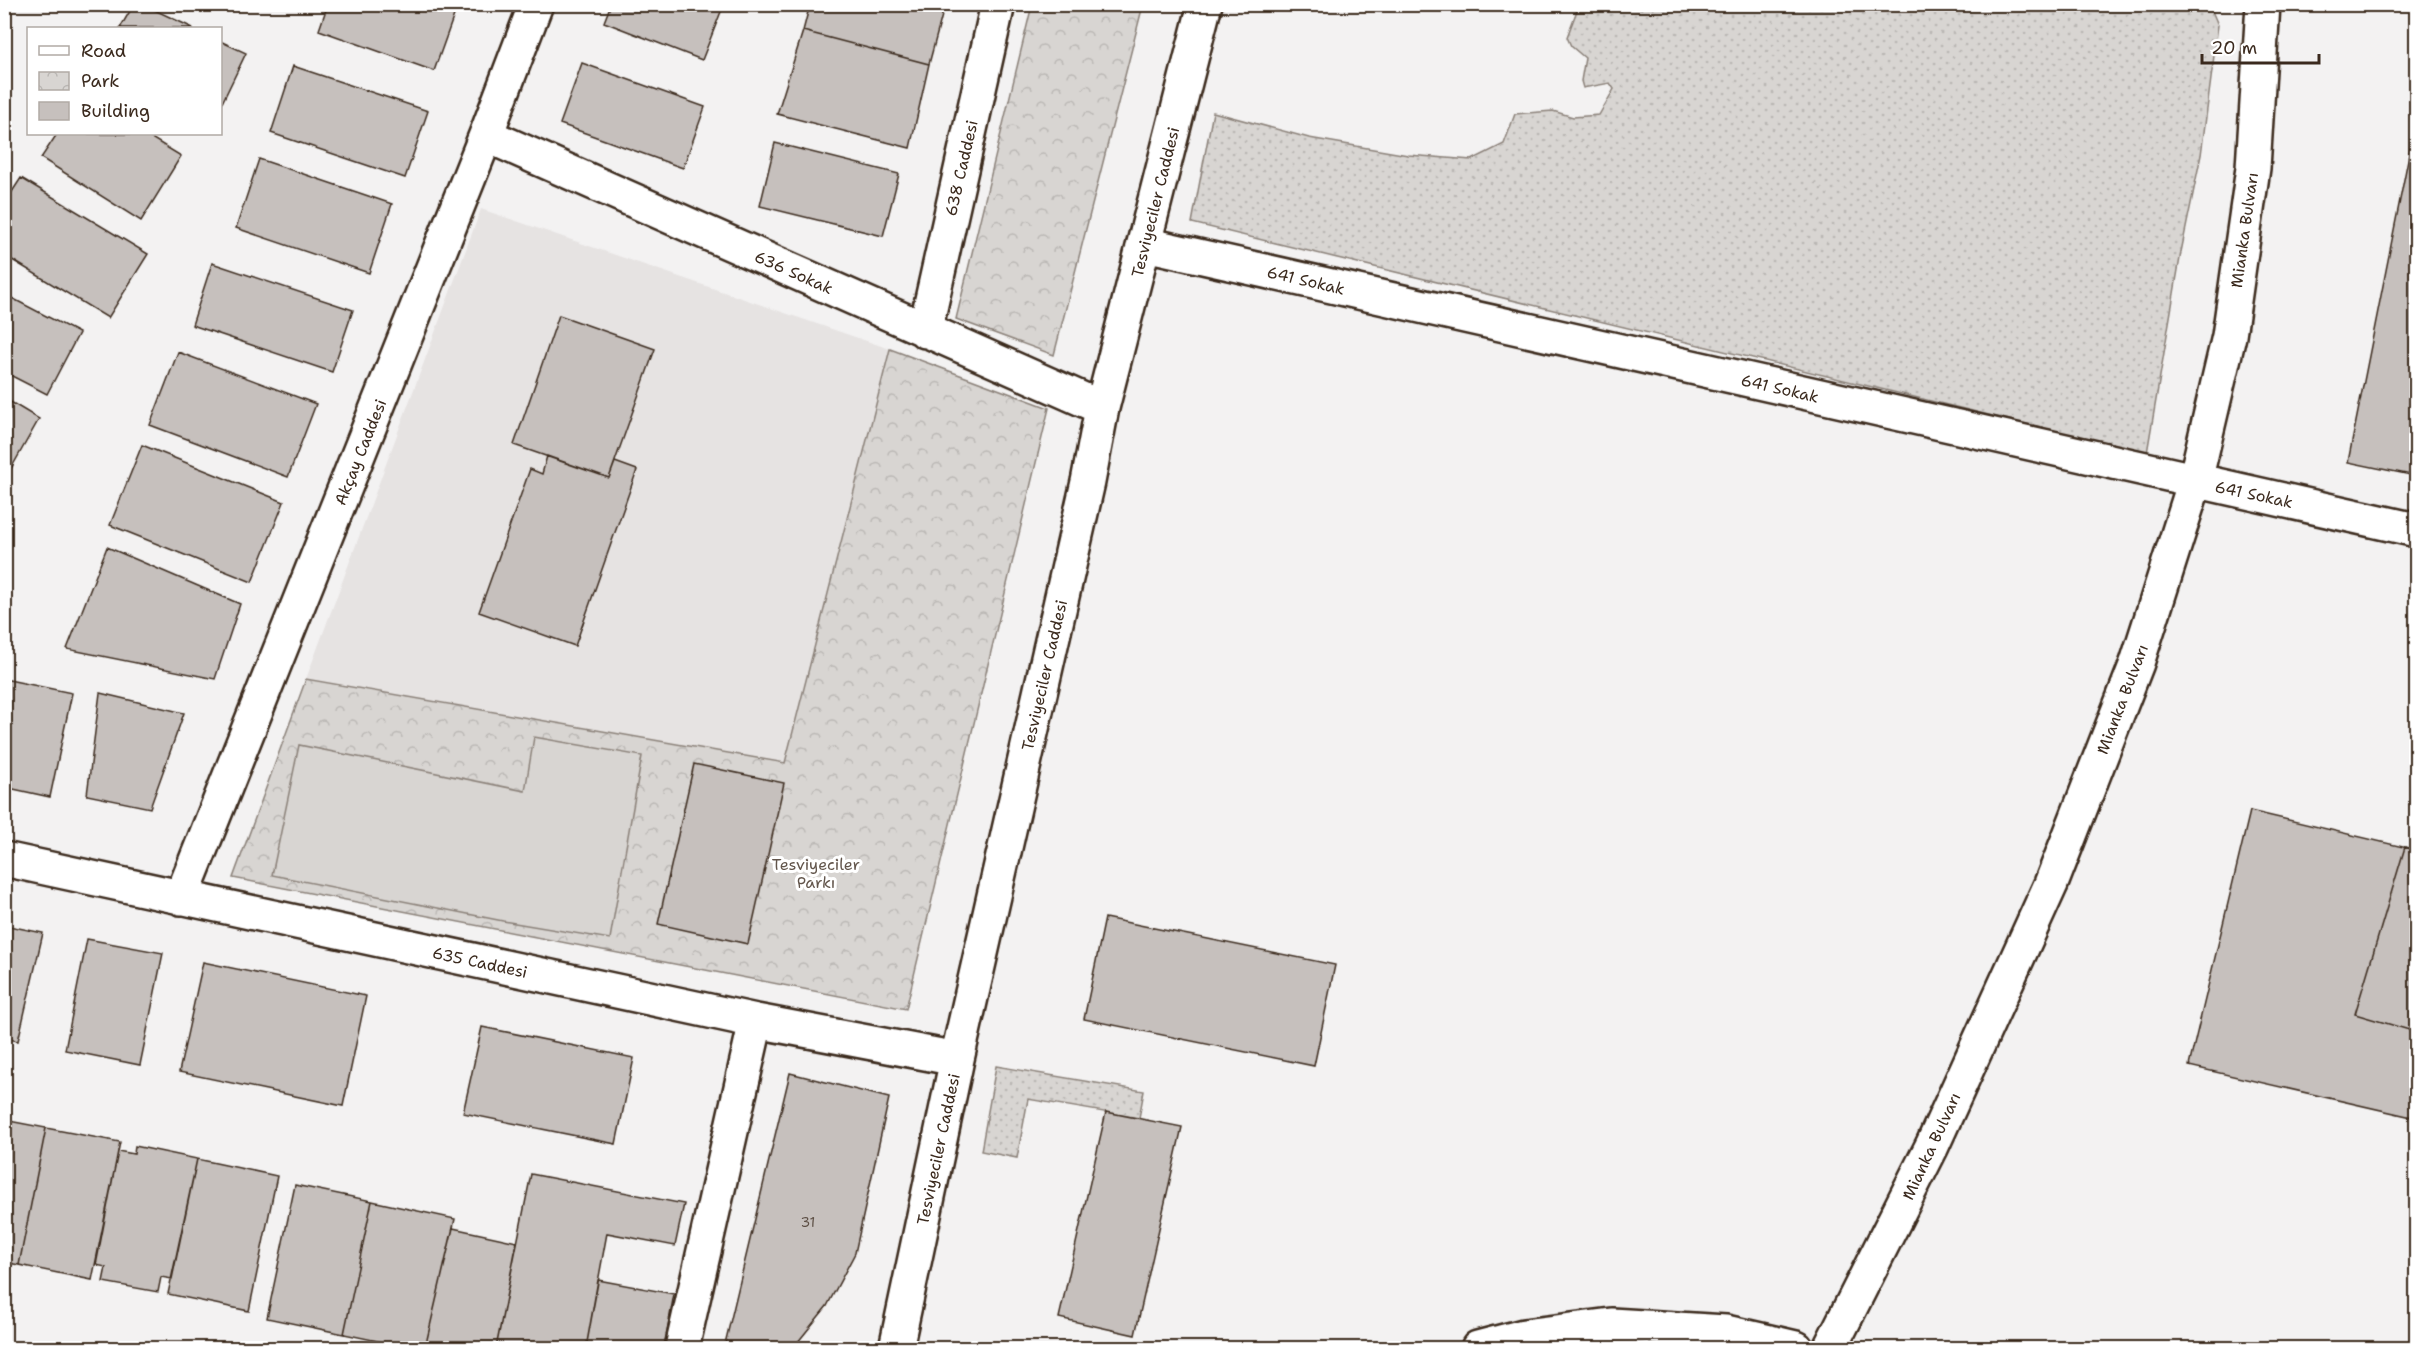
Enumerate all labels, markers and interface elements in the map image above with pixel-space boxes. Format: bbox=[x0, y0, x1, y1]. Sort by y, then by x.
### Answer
legend bbox=[27, 27, 222, 135]
scale bar bbox=[2202, 27, 2319, 65]
text: 20 m bbox=[2211, 36, 2257, 60]
text: Road bbox=[81, 39, 126, 63]
text: Park bbox=[81, 69, 120, 93]
text: Building bbox=[81, 99, 150, 123]
street label: 638 Caddesi bbox=[940, 118, 983, 218]
street label: Tesviyeciler Caddesi bbox=[1127, 125, 1184, 279]
street label: Mianka Bulvarı bbox=[2226, 171, 2263, 289]
street label: 636 Sokak bbox=[751, 246, 836, 299]
street label: 641 Sokak bbox=[1265, 261, 1347, 300]
street label: 641 Sokak bbox=[1739, 369, 1821, 408]
street label: Akçay Caddesi bbox=[330, 396, 391, 508]
street label: 641 Sokak bbox=[2213, 476, 2295, 513]
street label: Tesviyeciler Caddesi bbox=[1017, 598, 1072, 753]
street label: Mianka Bulvarı bbox=[2092, 641, 2153, 757]
park label: Tesviyeciler Parkı bbox=[772, 854, 860, 893]
street label: 635 Caddesi bbox=[430, 942, 529, 983]
street label: Tesviyeciler Caddesi bbox=[912, 1072, 965, 1227]
street label: Mianka Bulvarı bbox=[1897, 1089, 1966, 1203]
house number: 31 bbox=[801, 1213, 815, 1231]

